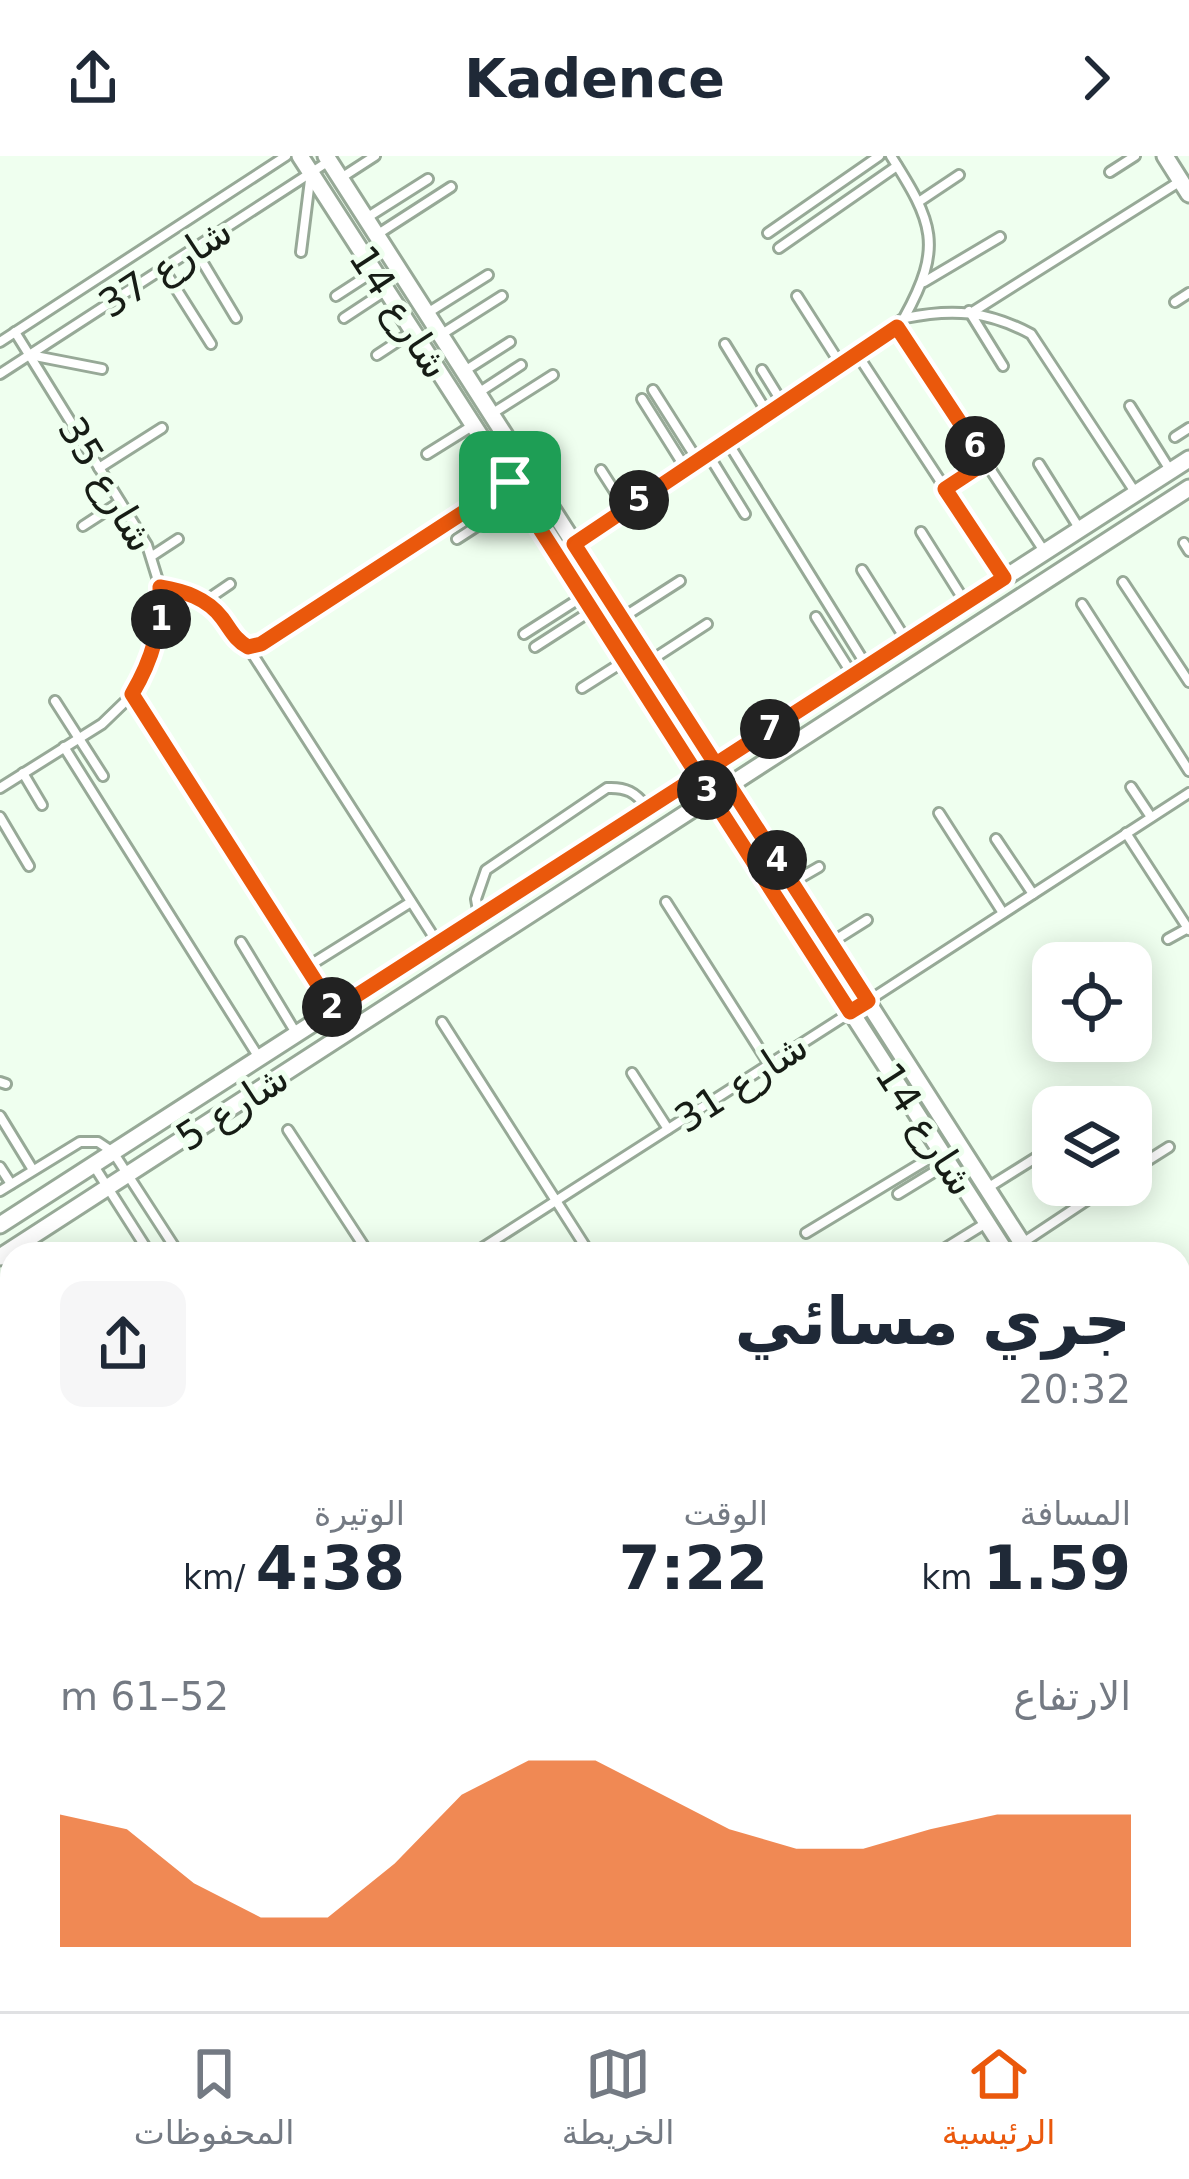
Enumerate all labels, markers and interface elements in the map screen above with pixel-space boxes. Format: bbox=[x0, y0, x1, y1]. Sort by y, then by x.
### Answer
icon: share bbox=[60, 45, 126, 111]
icon: forward bbox=[1063, 45, 1129, 111]
text: Kadence bbox=[464, 47, 725, 110]
street label: شارع 37 bbox=[91, 208, 240, 328]
street label: شارع 14 bbox=[339, 238, 459, 387]
street label: شارع 35 bbox=[48, 409, 164, 560]
pin: 6 bbox=[945, 416, 1005, 476]
text: 6 bbox=[964, 426, 986, 465]
pin bbox=[459, 431, 561, 533]
icon: arrive bbox=[477, 449, 543, 515]
pin: 5 bbox=[609, 470, 669, 530]
text: 5 bbox=[628, 480, 650, 519]
pin: 1 bbox=[131, 589, 191, 649]
text: 1 bbox=[150, 599, 172, 638]
pin: 7 bbox=[740, 699, 800, 759]
text: 7 bbox=[759, 709, 781, 748]
pin: 3 bbox=[677, 760, 737, 820]
text: 3 bbox=[696, 770, 718, 809]
pin: 4 bbox=[747, 830, 807, 890]
text: 4 bbox=[766, 840, 788, 879]
map controls bbox=[1032, 942, 1152, 1206]
button: locate bbox=[1032, 942, 1152, 1062]
pin: 2 bbox=[302, 977, 362, 1037]
text: 2 bbox=[321, 987, 343, 1026]
street label: شارع 31 bbox=[667, 1023, 816, 1143]
street label: شارع 5 bbox=[168, 1055, 297, 1161]
street label: شارع 14 bbox=[865, 1055, 985, 1204]
button: layers bbox=[1032, 1086, 1152, 1206]
button: share bbox=[60, 1281, 186, 1407]
text: جري مسائي bbox=[735, 1283, 1131, 1360]
text: 20:32 bbox=[1019, 1367, 1131, 1412]
text: الوتيرة bbox=[314, 1494, 405, 1533]
text: الوقت bbox=[684, 1494, 768, 1533]
text: المسافة bbox=[1020, 1494, 1131, 1533]
text: 4:38 bbox=[256, 1533, 405, 1603]
text: 7:22 bbox=[619, 1533, 768, 1603]
text: 1.59 bbox=[983, 1533, 1131, 1603]
text: /km bbox=[183, 1558, 256, 1597]
text: km bbox=[921, 1558, 983, 1597]
text: 52–61 m bbox=[60, 1674, 229, 1719]
text: الارتفاع bbox=[1013, 1674, 1131, 1719]
tab: المحفوظات bbox=[134, 2041, 294, 2152]
tab: الخريطة bbox=[562, 2041, 674, 2152]
tab: الرئيسية bbox=[942, 2041, 1055, 2152]

